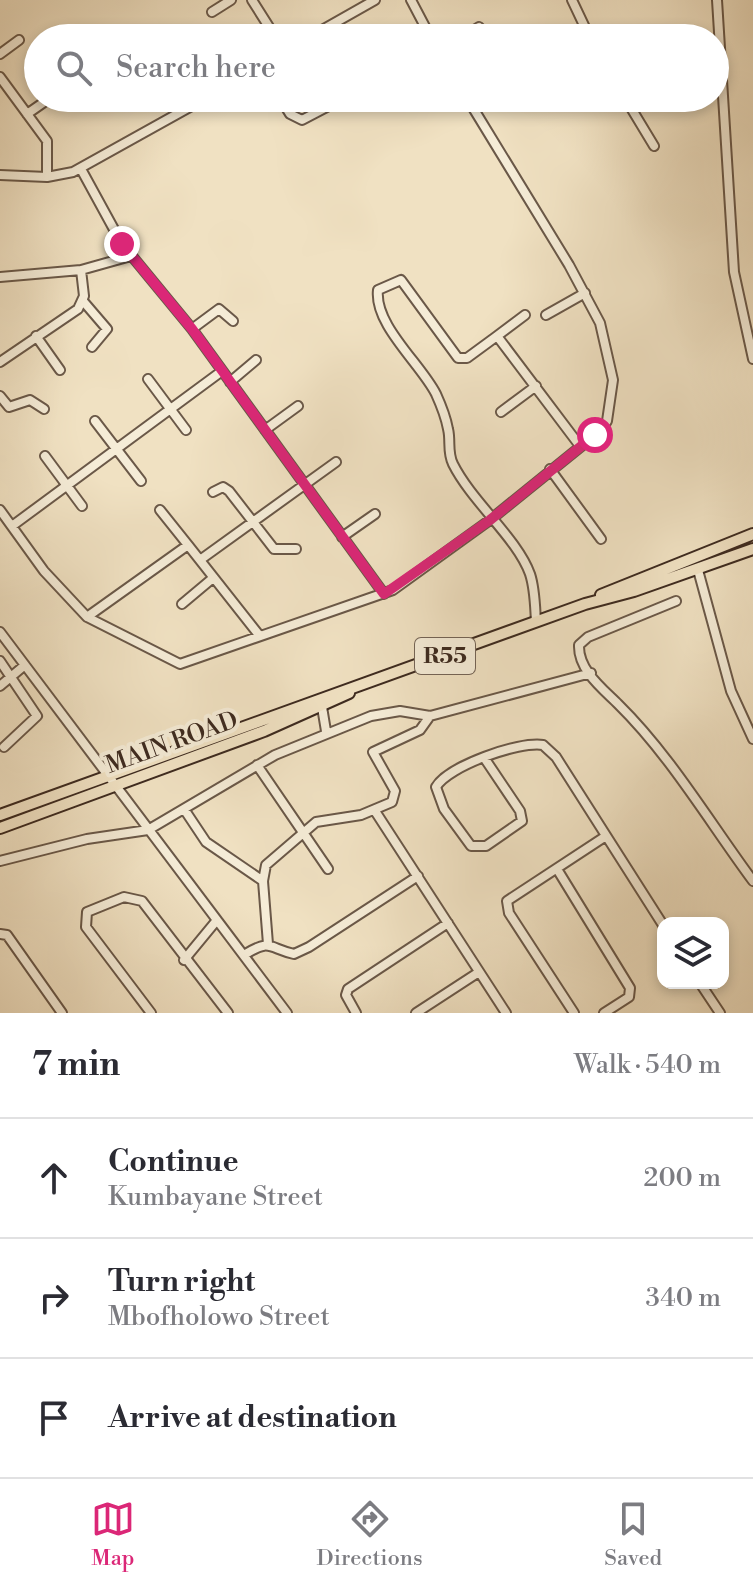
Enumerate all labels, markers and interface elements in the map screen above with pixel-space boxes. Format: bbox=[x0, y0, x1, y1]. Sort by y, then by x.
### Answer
search box bbox=[24, 24, 729, 112]
icon: search bbox=[52, 46, 96, 90]
text: Search here bbox=[116, 49, 276, 87]
route end bbox=[104, 226, 140, 262]
route start bbox=[577, 417, 613, 453]
road number: R55 bbox=[415, 638, 475, 674]
street label: MAIN ROAD bbox=[102, 705, 242, 781]
map controls bbox=[657, 917, 729, 989]
button: layers bbox=[657, 917, 729, 989]
text: 7 min bbox=[32, 1044, 120, 1086]
text: Walk · 540 m bbox=[574, 1049, 721, 1081]
text: Continue bbox=[108, 1143, 239, 1181]
icon: ahead bbox=[32, 1156, 76, 1200]
text: 200 m bbox=[644, 1162, 721, 1194]
text: Kumbayane Street bbox=[108, 1181, 323, 1213]
text: Turn right bbox=[108, 1263, 255, 1301]
icon: right bbox=[32, 1276, 76, 1320]
text: 340 m bbox=[645, 1282, 721, 1314]
text: Mbofholowo Street bbox=[108, 1301, 330, 1333]
icon: arrive bbox=[32, 1396, 76, 1440]
text: Arrive at destination bbox=[108, 1399, 397, 1437]
tab: Map bbox=[91, 1497, 135, 1572]
tab: Directions bbox=[317, 1497, 423, 1572]
tab: Saved bbox=[604, 1497, 662, 1572]

